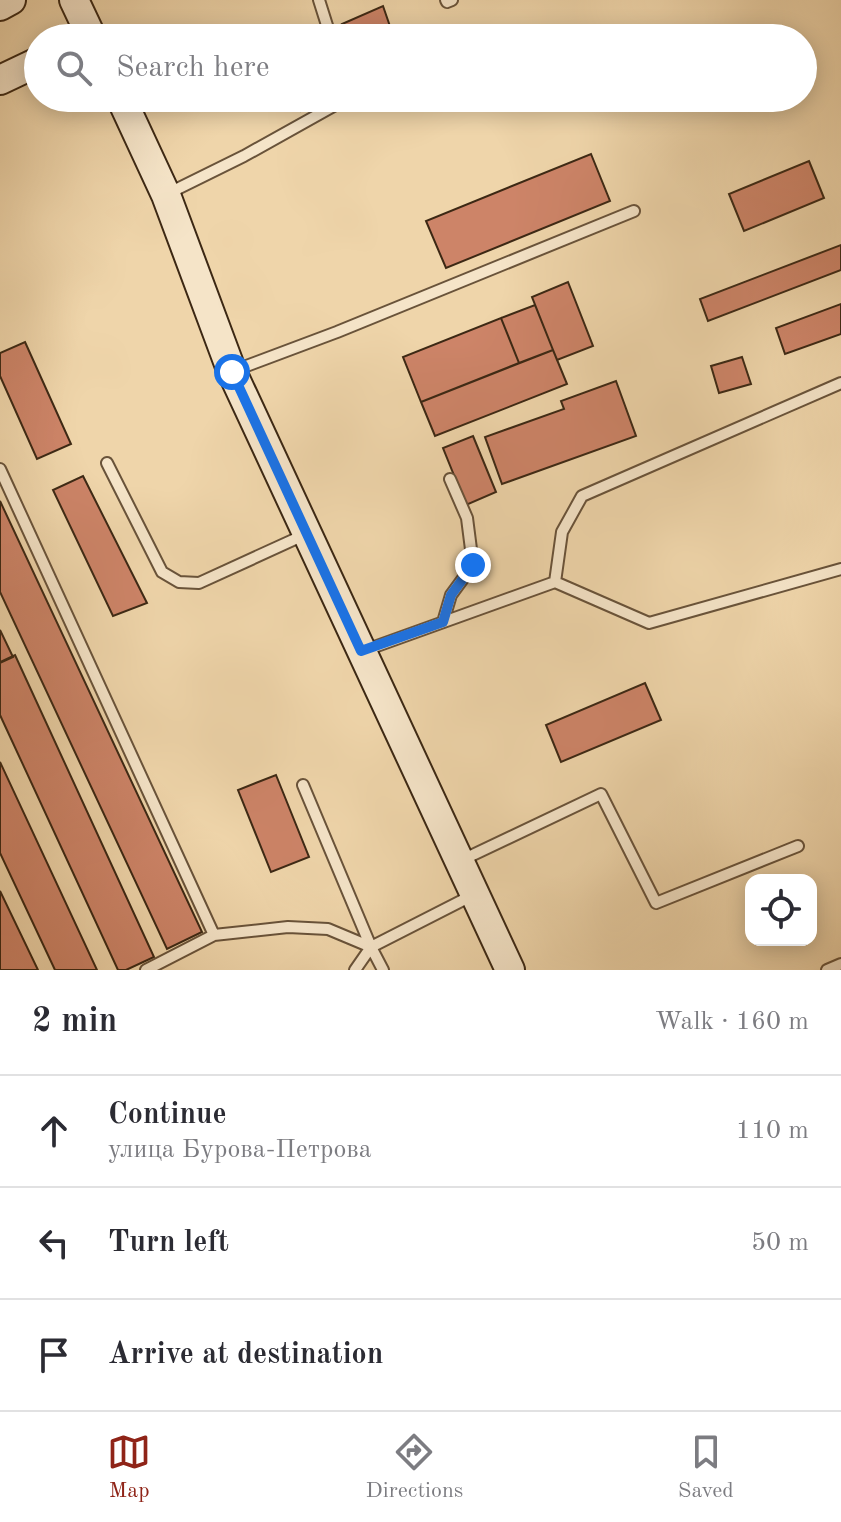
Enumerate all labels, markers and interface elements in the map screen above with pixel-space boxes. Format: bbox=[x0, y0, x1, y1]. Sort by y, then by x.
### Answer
search box bbox=[24, 24, 817, 112]
icon: search bbox=[52, 46, 96, 90]
text: Search here bbox=[116, 53, 270, 83]
route start bbox=[214, 354, 250, 390]
route end bbox=[455, 547, 491, 583]
map controls bbox=[745, 874, 817, 946]
button: locate bbox=[745, 874, 817, 946]
text: 2 min bbox=[32, 1005, 117, 1039]
text: Walk · 160 m bbox=[655, 1009, 809, 1035]
text: Continue bbox=[108, 1100, 227, 1130]
icon: ahead bbox=[32, 1109, 76, 1153]
text: 110 m bbox=[736, 1118, 809, 1144]
text: улица Бурова-Петрова bbox=[108, 1137, 372, 1163]
icon: left bbox=[32, 1221, 76, 1265]
text: Turn left bbox=[108, 1228, 229, 1258]
text: 50 m bbox=[751, 1230, 809, 1256]
icon: arrive bbox=[32, 1333, 76, 1377]
text: Arrive at destination bbox=[108, 1340, 383, 1370]
tab: Map bbox=[107, 1430, 151, 1505]
tab: Directions bbox=[366, 1430, 463, 1505]
tab: Saved bbox=[678, 1430, 734, 1505]

